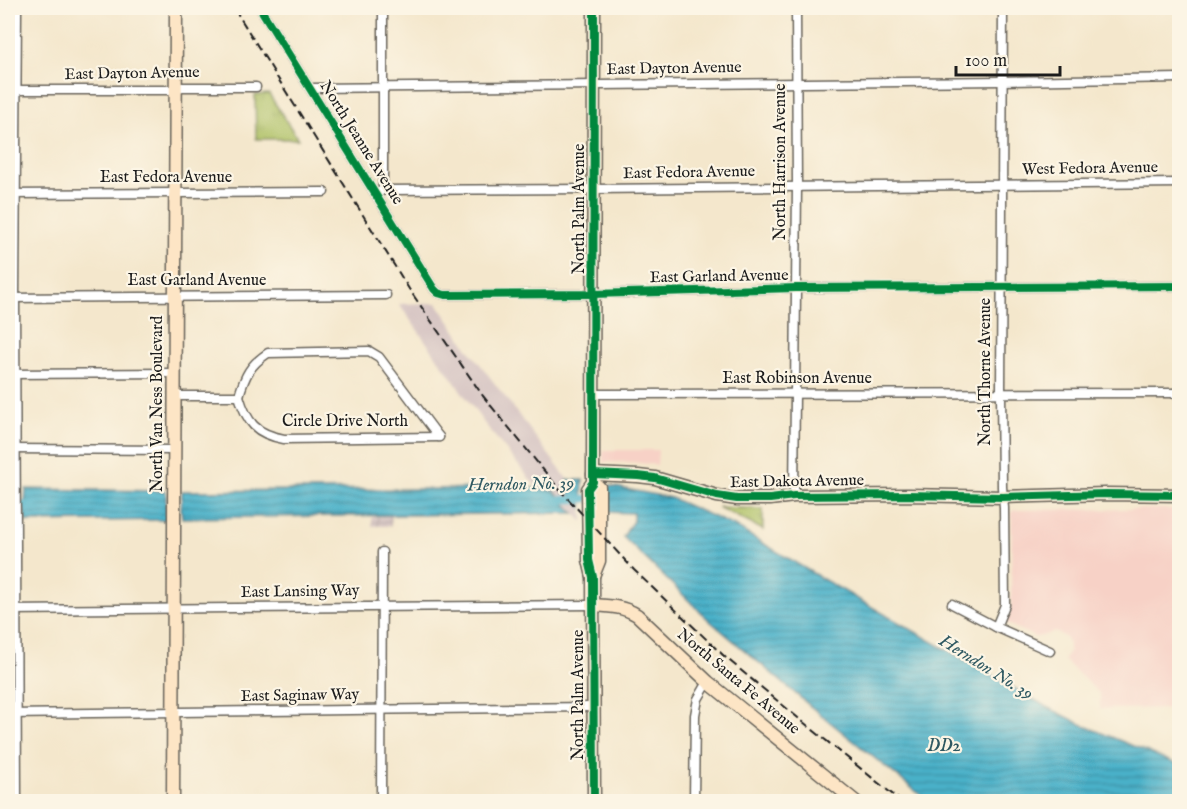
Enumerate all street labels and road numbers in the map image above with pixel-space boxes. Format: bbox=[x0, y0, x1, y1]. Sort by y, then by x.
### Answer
street label: East Dayton Avenue bbox=[606, 58, 742, 80]
street label: East Dayton Avenue bbox=[64, 63, 200, 85]
street label: North Jeanne Avenue bbox=[315, 77, 407, 209]
street label: North Harrison Avenue bbox=[771, 83, 791, 241]
street label: North Palm Avenue bbox=[570, 144, 590, 274]
street label: West Fedora Avenue bbox=[1022, 158, 1158, 180]
street label: East Fedora Avenue bbox=[623, 162, 755, 184]
street label: East Fedora Avenue bbox=[100, 168, 232, 188]
street label: East Garland Avenue bbox=[649, 266, 789, 288]
street label: East Garland Avenue bbox=[128, 271, 266, 291]
street label: North Thorne Avenue bbox=[976, 298, 996, 446]
street label: North Van Ness Boulevard bbox=[148, 315, 168, 492]
street label: East Robinson Avenue bbox=[722, 369, 872, 389]
street label: Circle Drive North bbox=[282, 412, 409, 432]
street label: East Dakota Avenue bbox=[730, 471, 864, 493]
street label: East Lansing Way bbox=[240, 581, 360, 603]
street label: North Santa Fe Avenue bbox=[672, 625, 804, 739]
street label: North Palm Avenue bbox=[569, 630, 589, 760]
street label: East Saginaw Way bbox=[240, 685, 360, 707]

